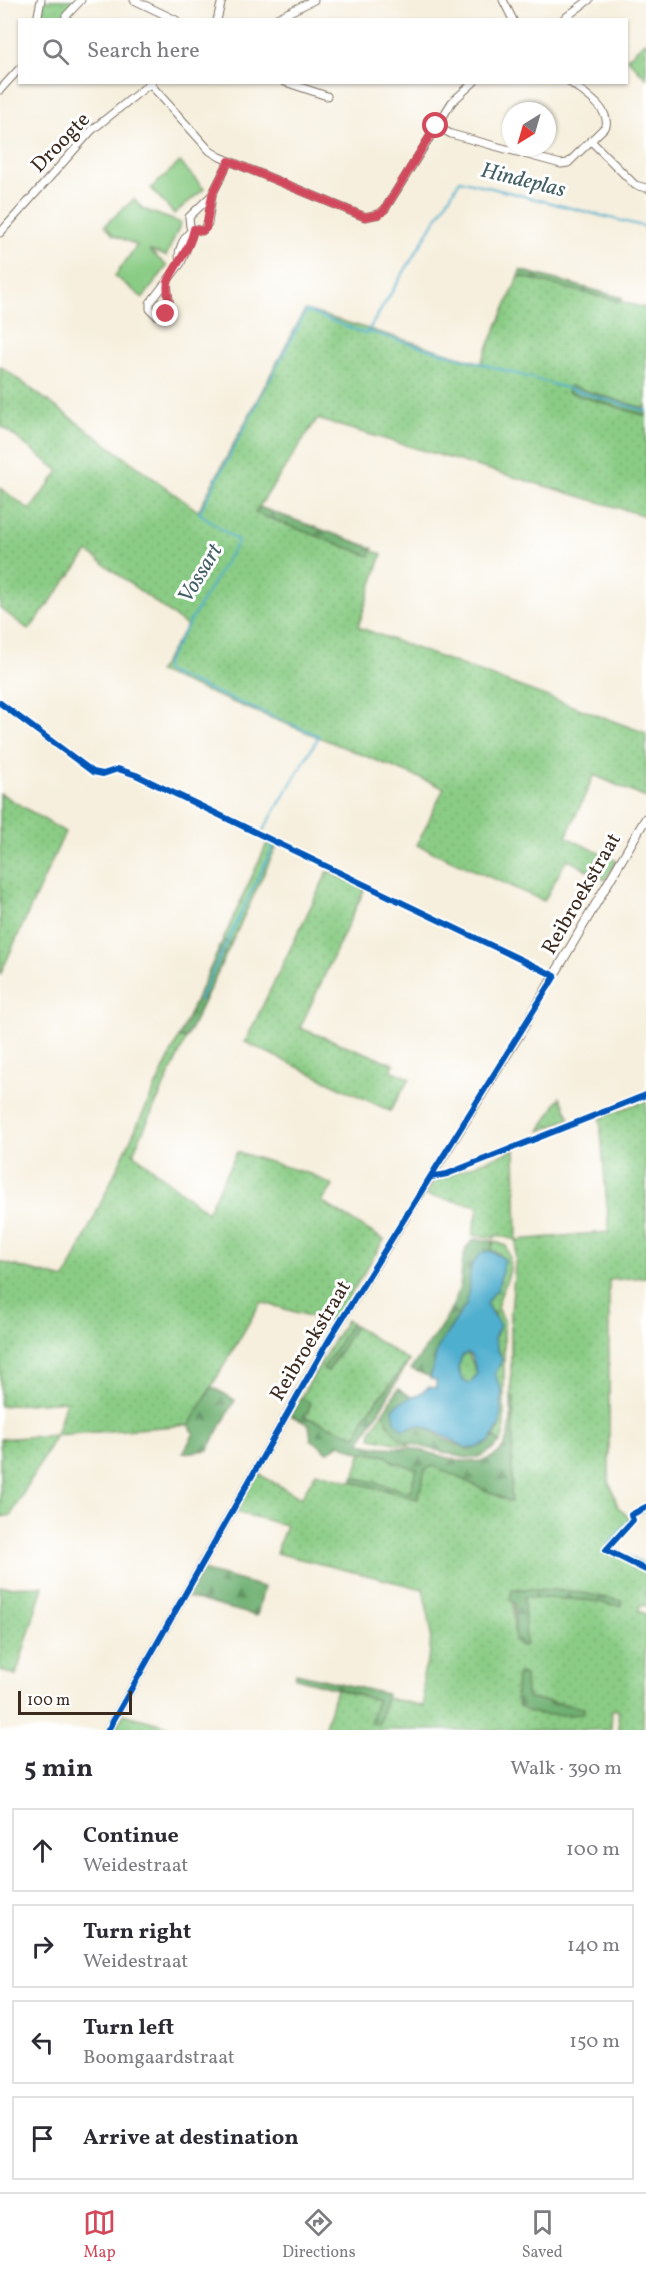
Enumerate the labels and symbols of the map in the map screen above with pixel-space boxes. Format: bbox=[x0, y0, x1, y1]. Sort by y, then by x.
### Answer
north arrow bbox=[502, 102, 556, 156]
street label: Droogte bbox=[25, 106, 97, 180]
route start bbox=[422, 112, 448, 138]
water label: Hindeplas bbox=[477, 156, 569, 206]
route end bbox=[152, 300, 178, 326]
water label: Vossart bbox=[171, 538, 231, 610]
street label: Reibroekstraat bbox=[535, 828, 629, 960]
street label: Reibroekstraat bbox=[263, 1275, 359, 1407]
scale bar bbox=[18, 1688, 132, 1716]

